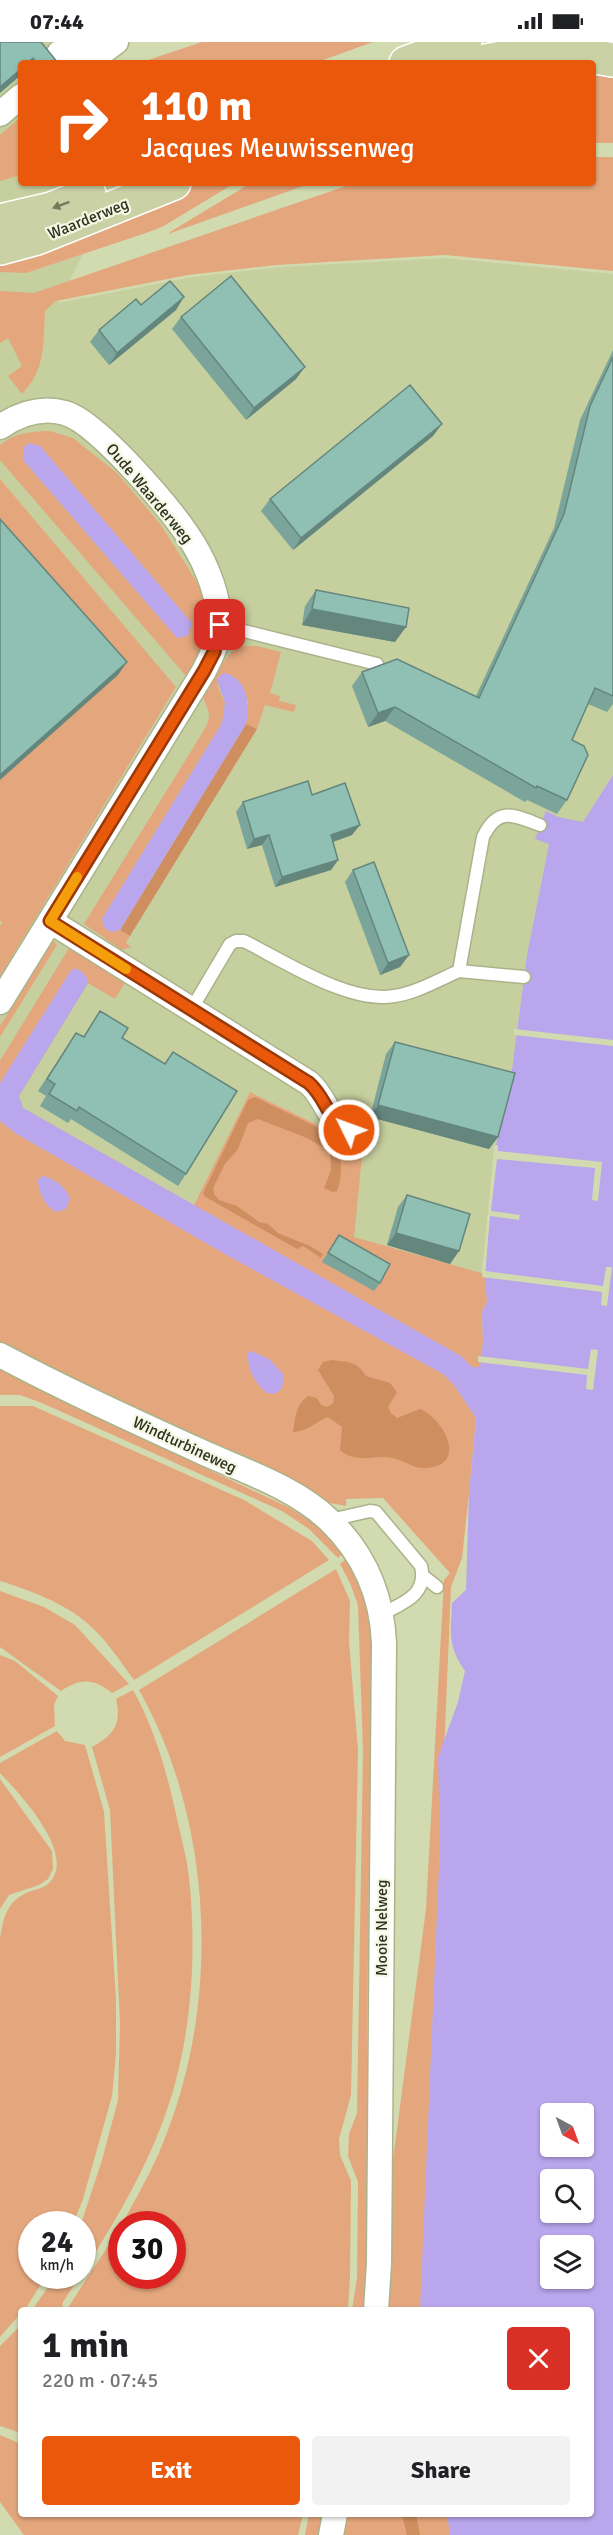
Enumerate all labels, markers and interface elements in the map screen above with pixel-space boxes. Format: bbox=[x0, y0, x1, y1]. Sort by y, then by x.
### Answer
text: 07:44 bbox=[30, 8, 84, 35]
text: 110 m bbox=[141, 81, 252, 132]
icon: right bbox=[42, 84, 120, 162]
text: Jacques Meuwissenweg bbox=[141, 132, 415, 165]
street label: Waarderweg bbox=[45, 194, 132, 244]
one-way arrow bbox=[52, 201, 70, 210]
street label: Oude Waarderweg bbox=[101, 439, 197, 548]
pin bbox=[194, 599, 245, 650]
icon: arrive bbox=[203, 608, 236, 641]
position arrow bbox=[317, 1098, 381, 1162]
street label: Windturbineweg bbox=[129, 1412, 240, 1478]
street label: Mooie Nelweg bbox=[372, 1880, 392, 1976]
north arrow bbox=[540, 2103, 594, 2157]
map controls bbox=[540, 2103, 594, 2289]
button: search bbox=[540, 2169, 594, 2223]
speed limit sign: 30 bbox=[108, 2211, 186, 2289]
text: 24 bbox=[41, 2224, 73, 2261]
button: layers bbox=[540, 2235, 594, 2289]
text: km/h bbox=[40, 2256, 74, 2274]
text: 1 min bbox=[42, 2323, 129, 2368]
button: close bbox=[507, 2327, 570, 2390]
text: 220 m · 07:45 bbox=[42, 2368, 158, 2393]
button: Exit bbox=[42, 2436, 300, 2505]
button: Share bbox=[312, 2436, 570, 2505]

